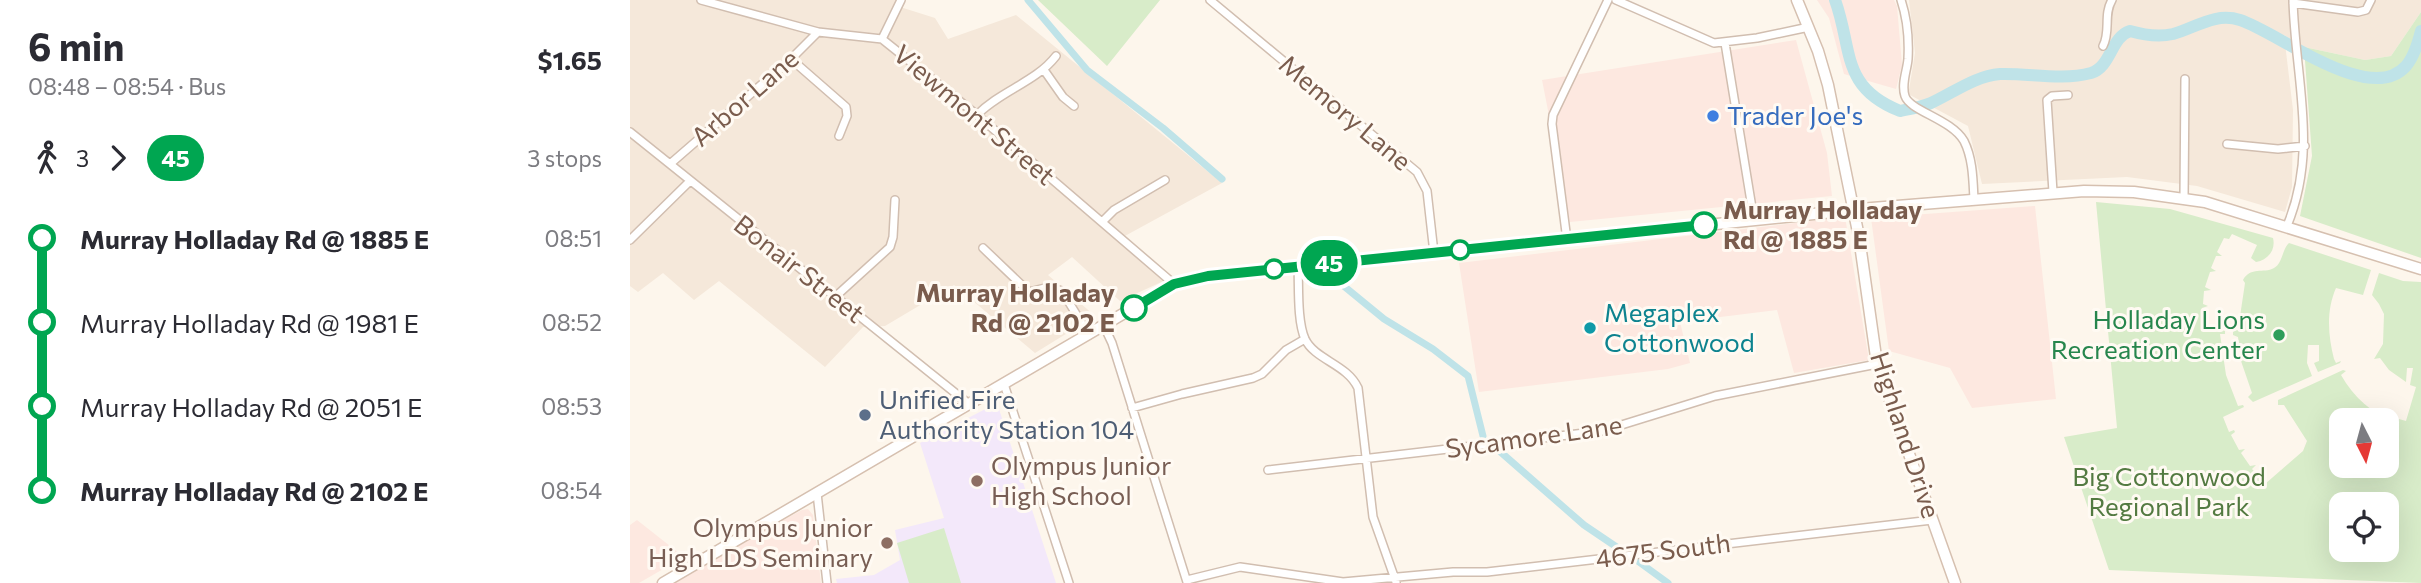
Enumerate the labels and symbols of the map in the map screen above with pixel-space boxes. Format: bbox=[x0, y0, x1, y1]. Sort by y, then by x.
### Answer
street label: Viewmont Street bbox=[888, 37, 1062, 190]
street label: Arbor Lane bbox=[684, 42, 804, 152]
street label: Memory Lane bbox=[1274, 48, 1418, 176]
place label: Trader Joe's bbox=[1727, 99, 1863, 130]
marker: Trader Joe's bbox=[1705, 108, 1721, 124]
place label: Murray Holladay Rd @ 1885 E bbox=[1723, 193, 1922, 254]
street label: Bonair Street bbox=[729, 207, 871, 328]
marker: Murray Holladay Rd @ 1885 E bbox=[1691, 212, 1717, 238]
line badge: 45 bbox=[1298, 240, 1360, 286]
unlabelled marker bbox=[1450, 240, 1470, 260]
unlabelled marker bbox=[1264, 259, 1284, 279]
place label: Murray Holladay Rd @ 2102 E bbox=[916, 276, 1115, 337]
marker: Murray Holladay Rd @ 2102 E bbox=[1121, 295, 1147, 321]
place label: Megaplex Cottonwood bbox=[1604, 296, 1755, 357]
place label: Holladay Lions Recreation Center bbox=[2051, 303, 2265, 364]
marker: Megaplex Cottonwood bbox=[1582, 320, 1598, 336]
marker: Holladay Lions Recreation Center bbox=[2271, 327, 2287, 343]
street label: Highland Drive bbox=[1865, 347, 1948, 522]
place label: Unified Fire Authority Station 104 bbox=[879, 383, 1134, 444]
marker: Unified Fire Authority Station 104 bbox=[857, 407, 873, 423]
street label: Sycamore Lane bbox=[1443, 408, 1624, 463]
north arrow bbox=[2329, 408, 2399, 478]
place label: Olympus Junior High School bbox=[991, 449, 1171, 510]
park label: Big Cottonwood Regional Park bbox=[2072, 460, 2266, 521]
marker: Olympus Junior High School bbox=[969, 473, 985, 489]
place label: Olympus Junior High LDS Seminary bbox=[648, 511, 873, 572]
street label: 4675 South bbox=[1594, 526, 1732, 573]
marker: Olympus Junior High LDS Seminary bbox=[879, 535, 895, 551]

